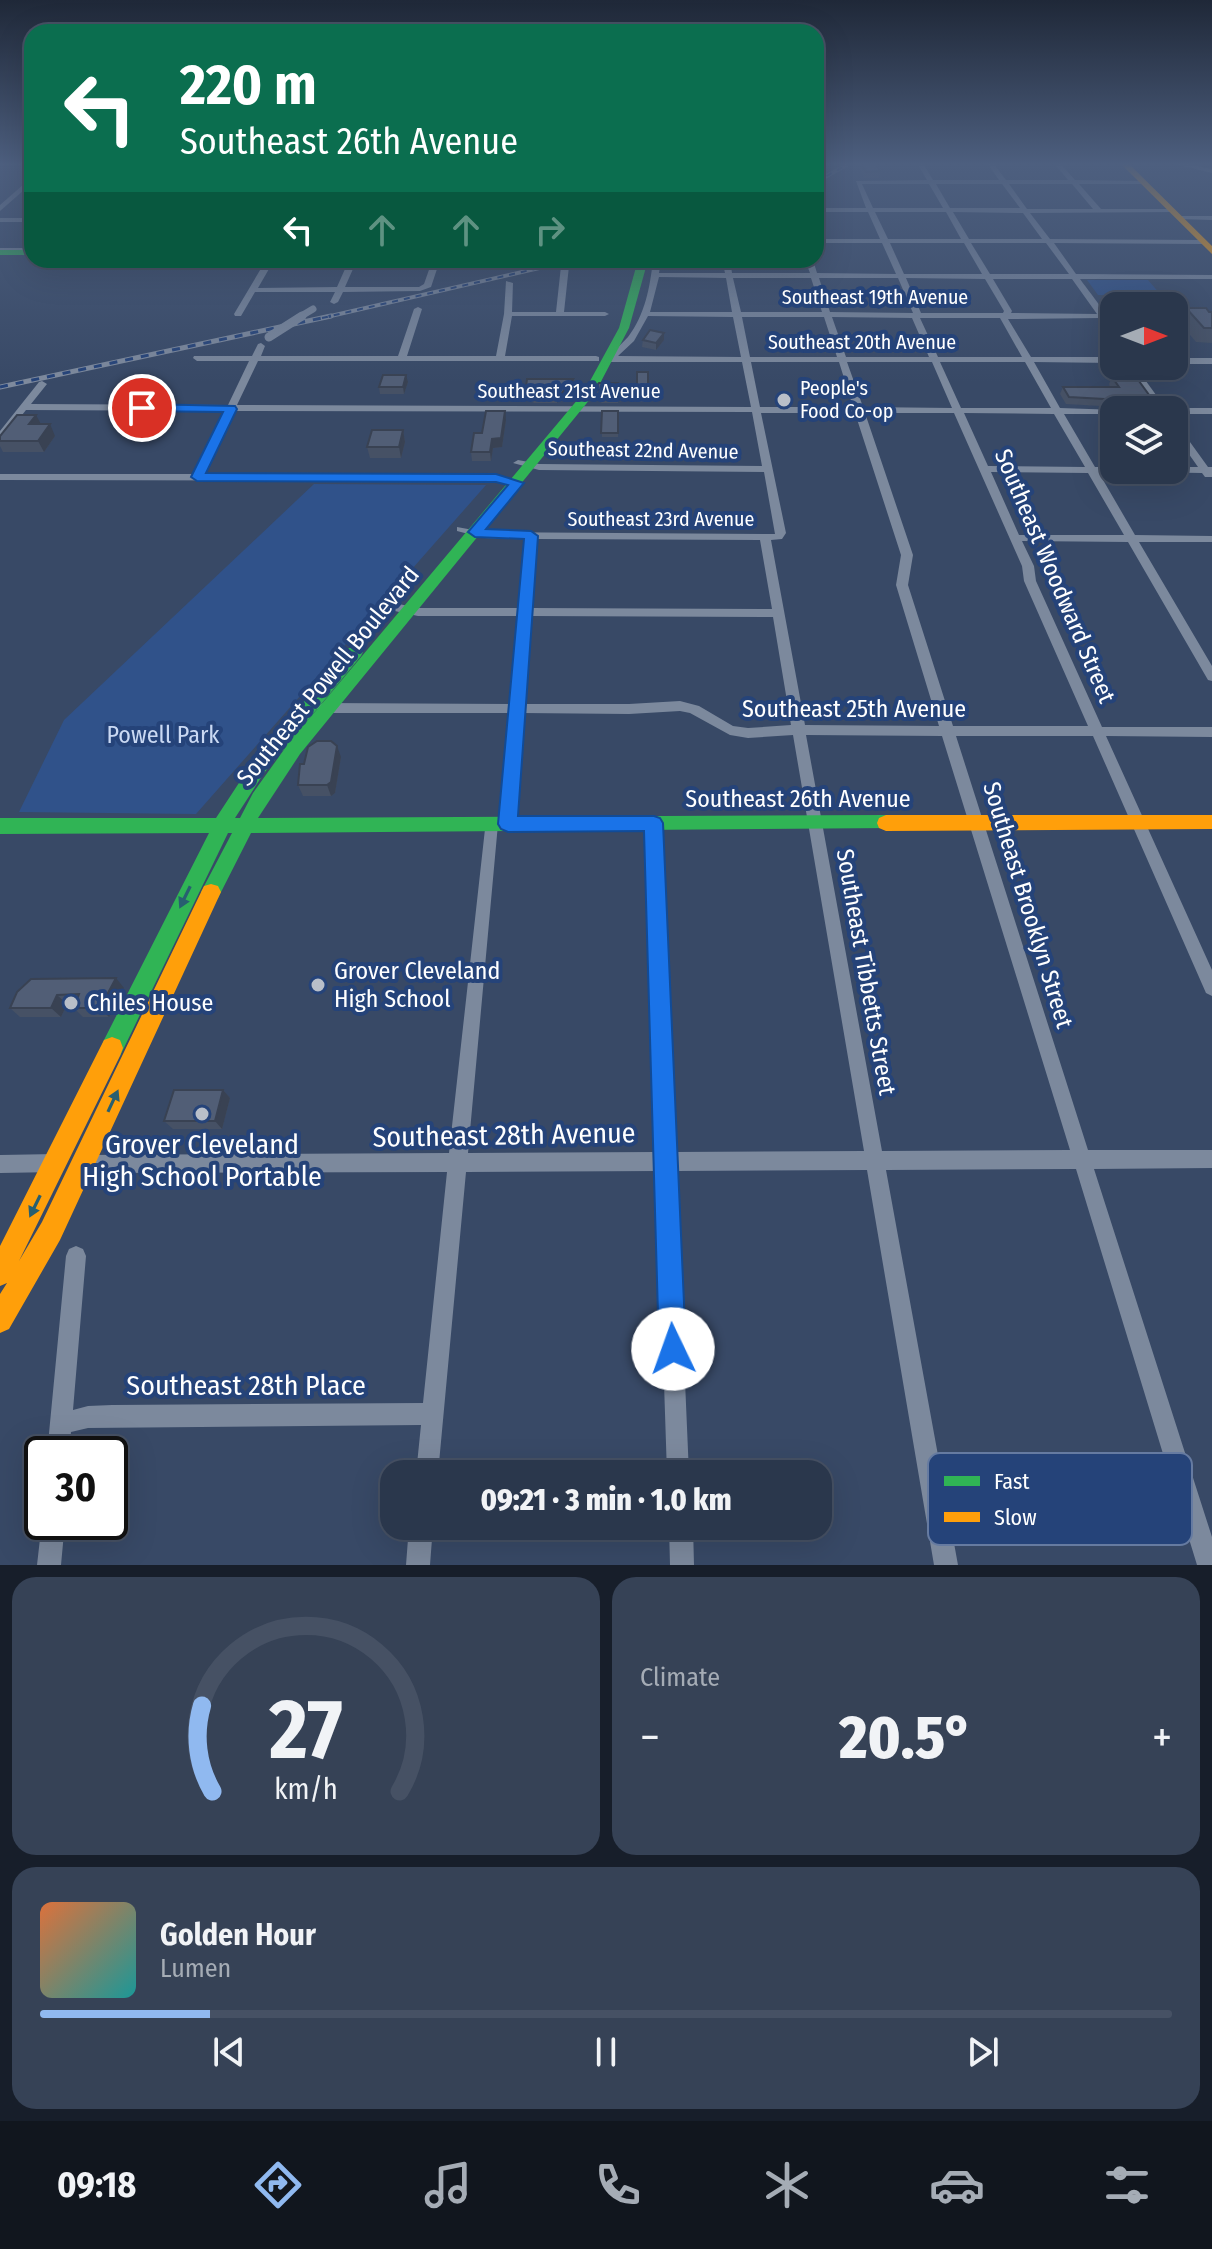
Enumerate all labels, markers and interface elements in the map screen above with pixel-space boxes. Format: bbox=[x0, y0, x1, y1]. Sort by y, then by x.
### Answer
text: 220 m bbox=[180, 52, 317, 119]
icon: left bbox=[48, 56, 152, 160]
text: Southeast 26th Avenue bbox=[180, 120, 518, 164]
icon: left bbox=[276, 208, 320, 252]
icon: ahead bbox=[360, 208, 404, 252]
icon: ahead bbox=[444, 208, 488, 252]
icon: right bbox=[528, 208, 572, 252]
street label: Southeast 19th Avenue bbox=[782, 285, 968, 309]
north arrow bbox=[1100, 292, 1188, 380]
map controls bbox=[1100, 292, 1188, 484]
street label: Southeast 20th Avenue bbox=[768, 330, 956, 354]
pin bbox=[108, 374, 176, 442]
place label: People's Food Co-op bbox=[800, 376, 893, 423]
street label: Southeast 21st Avenue bbox=[477, 379, 661, 403]
icon: arrive bbox=[120, 386, 164, 430]
marker: People's Food Co-op bbox=[775, 391, 793, 409]
button: layers bbox=[1100, 396, 1188, 484]
street label: Southeast 22nd Avenue bbox=[547, 436, 739, 464]
street label: Southeast Woodward Street bbox=[989, 445, 1121, 707]
street label: Southeast 23rd Avenue bbox=[568, 507, 754, 531]
street label: Southeast Powell Boulevard bbox=[231, 561, 425, 791]
street label: Southeast 25th Avenue bbox=[742, 695, 966, 723]
park label: Powell Park bbox=[107, 721, 220, 749]
street label: Southeast Brooklyn Street bbox=[977, 779, 1079, 1032]
street label: Southeast 26th Avenue bbox=[685, 785, 911, 813]
street label: Southeast Tibbetts Street bbox=[831, 847, 901, 1098]
one-way arrow bbox=[178, 885, 192, 908]
place label: Grover Cleveland High School bbox=[334, 957, 500, 1013]
marker: Grover Cleveland High School bbox=[309, 976, 327, 994]
place label: Chiles House bbox=[87, 989, 213, 1017]
marker: Chiles House bbox=[62, 994, 80, 1012]
one-way arrow bbox=[106, 1090, 120, 1113]
marker: Grover Cleveland High School Portable bbox=[193, 1105, 211, 1123]
street label: Southeast 28th Avenue bbox=[372, 1116, 636, 1154]
place label: Grover Cleveland High School Portable bbox=[82, 1128, 322, 1193]
one-way arrow bbox=[28, 1195, 42, 1218]
position arrow bbox=[631, 1307, 715, 1391]
street label: Southeast 28th Place bbox=[126, 1369, 366, 1402]
speed limit sign: 30 bbox=[24, 1436, 128, 1540]
legend bbox=[928, 1453, 1192, 1545]
text: Fast bbox=[994, 1468, 1030, 1495]
text: 09:21 · 3 min · 1.0 km bbox=[481, 1482, 731, 1518]
text: Slow bbox=[994, 1504, 1037, 1531]
text: Climate bbox=[640, 1662, 720, 1693]
text: 27 bbox=[268, 1680, 343, 1780]
text: 20.5° bbox=[839, 1702, 973, 1774]
text: − bbox=[640, 1711, 660, 1764]
text: + bbox=[1152, 1711, 1172, 1764]
text: km/h bbox=[274, 1772, 338, 1807]
text: Golden Hour bbox=[160, 1917, 316, 1953]
text: Lumen bbox=[160, 1953, 231, 1984]
icon: previous bbox=[207, 2030, 251, 2074]
icon: pause bbox=[584, 2030, 628, 2074]
icon: next bbox=[961, 2030, 1005, 2074]
icon: directions bbox=[250, 2157, 306, 2213]
icon: music bbox=[420, 2157, 476, 2213]
icon: phone bbox=[590, 2157, 646, 2213]
icon: climate bbox=[759, 2157, 815, 2213]
icon: car bbox=[929, 2157, 985, 2213]
icon: filters bbox=[1099, 2157, 1155, 2213]
text: 09:18 bbox=[57, 2163, 136, 2207]

